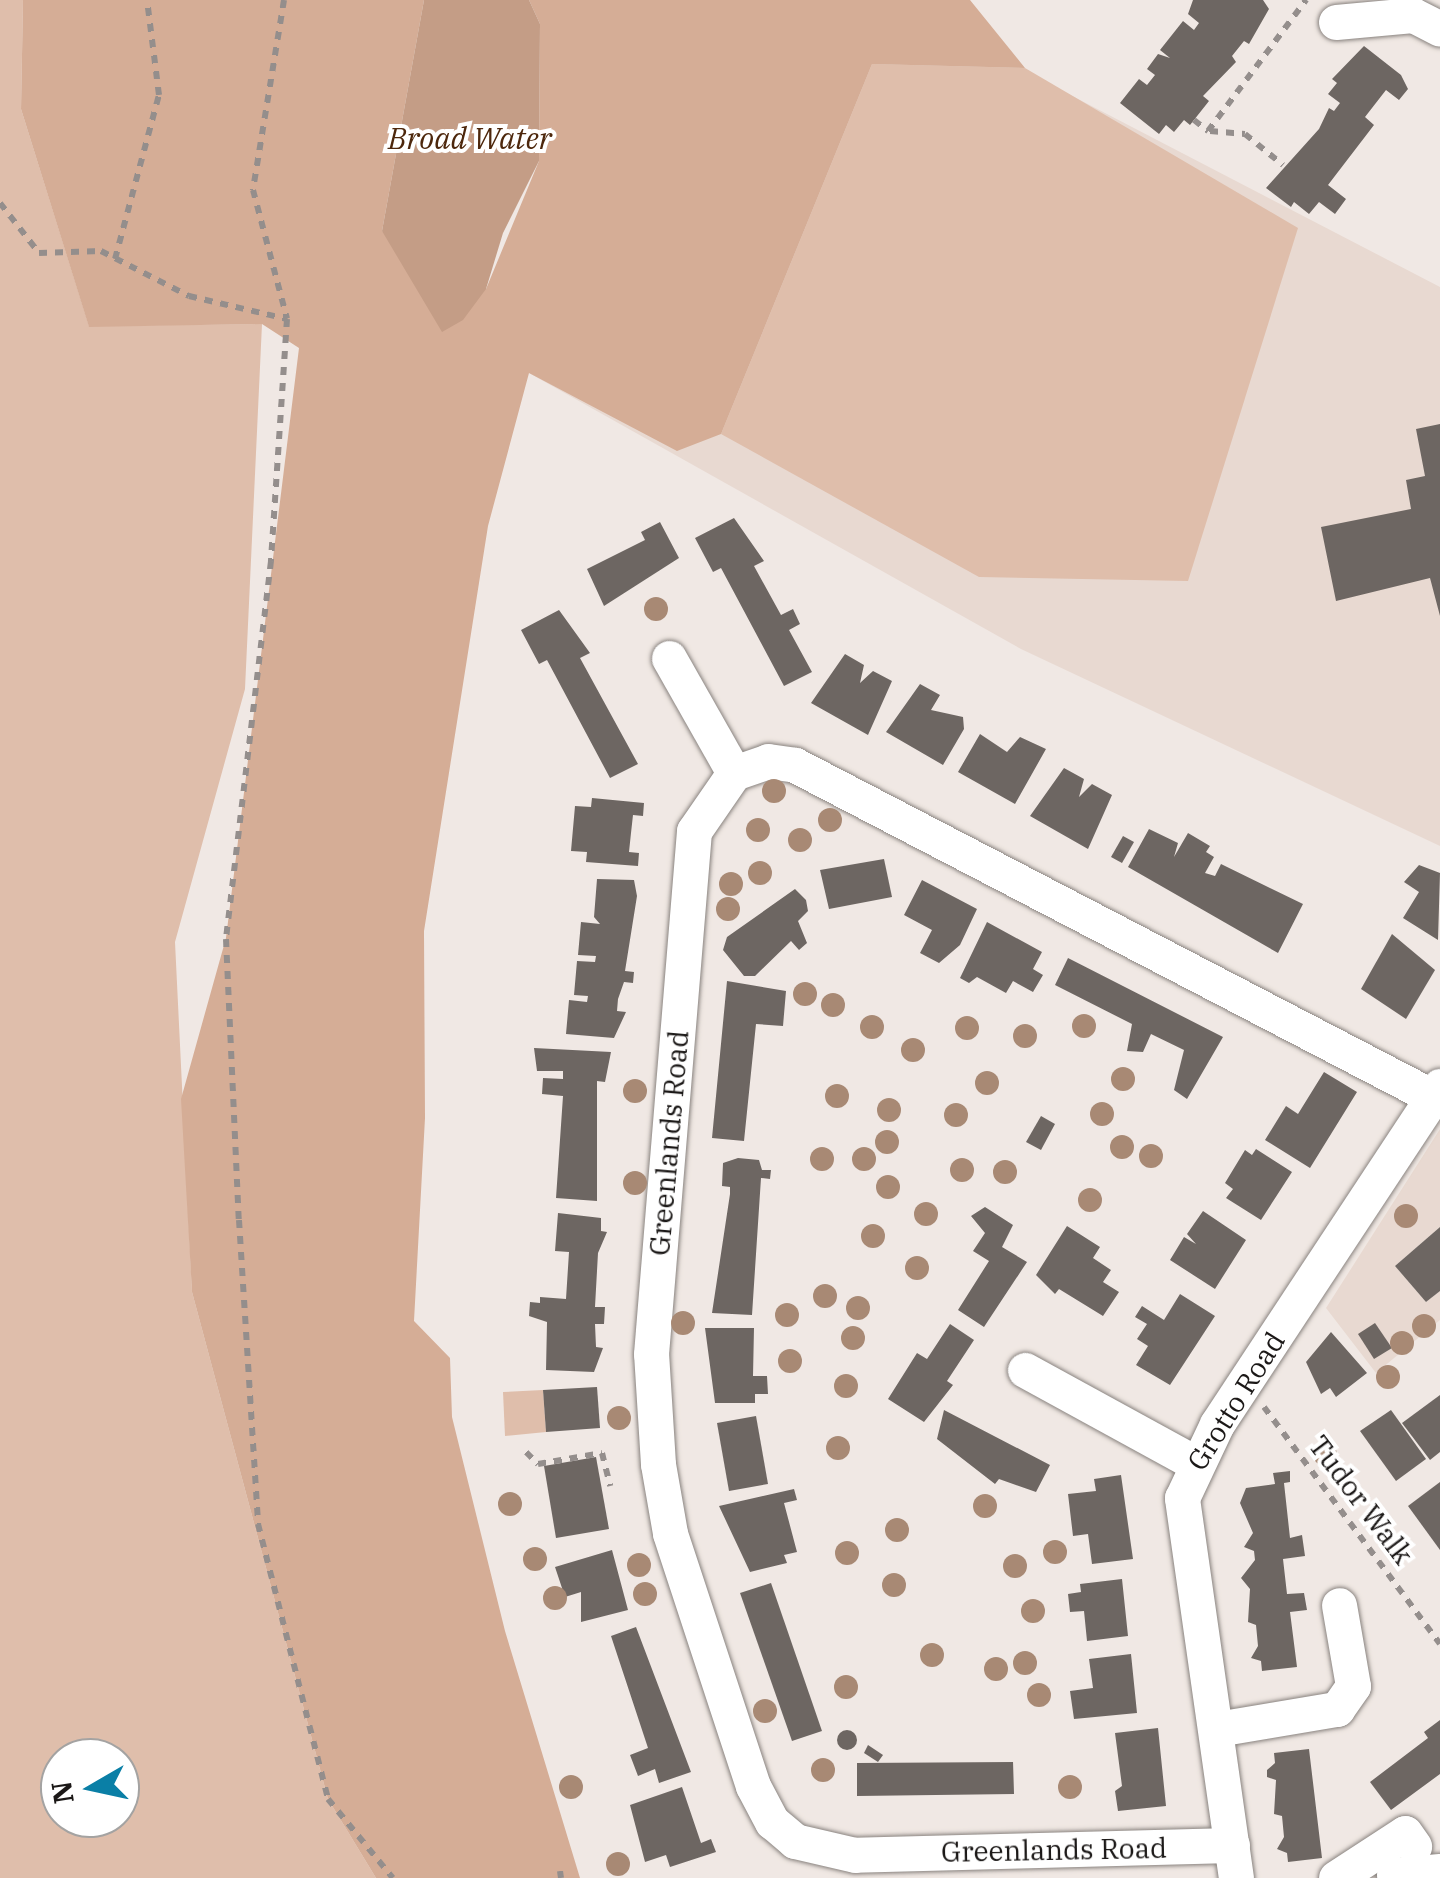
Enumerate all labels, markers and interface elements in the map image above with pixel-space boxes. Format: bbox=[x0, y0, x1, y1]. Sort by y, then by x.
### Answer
water label: Broad Water bbox=[388, 120, 552, 156]
street label: Greenlands Road bbox=[642, 1029, 696, 1257]
street label: Grotto Road bbox=[1180, 1326, 1292, 1476]
street label: Tudor Walk bbox=[1302, 1429, 1420, 1571]
north arrow bbox=[40, 1738, 140, 1838]
text: N bbox=[42, 1779, 82, 1806]
street label: Greenlands Road bbox=[941, 1831, 1167, 1869]

